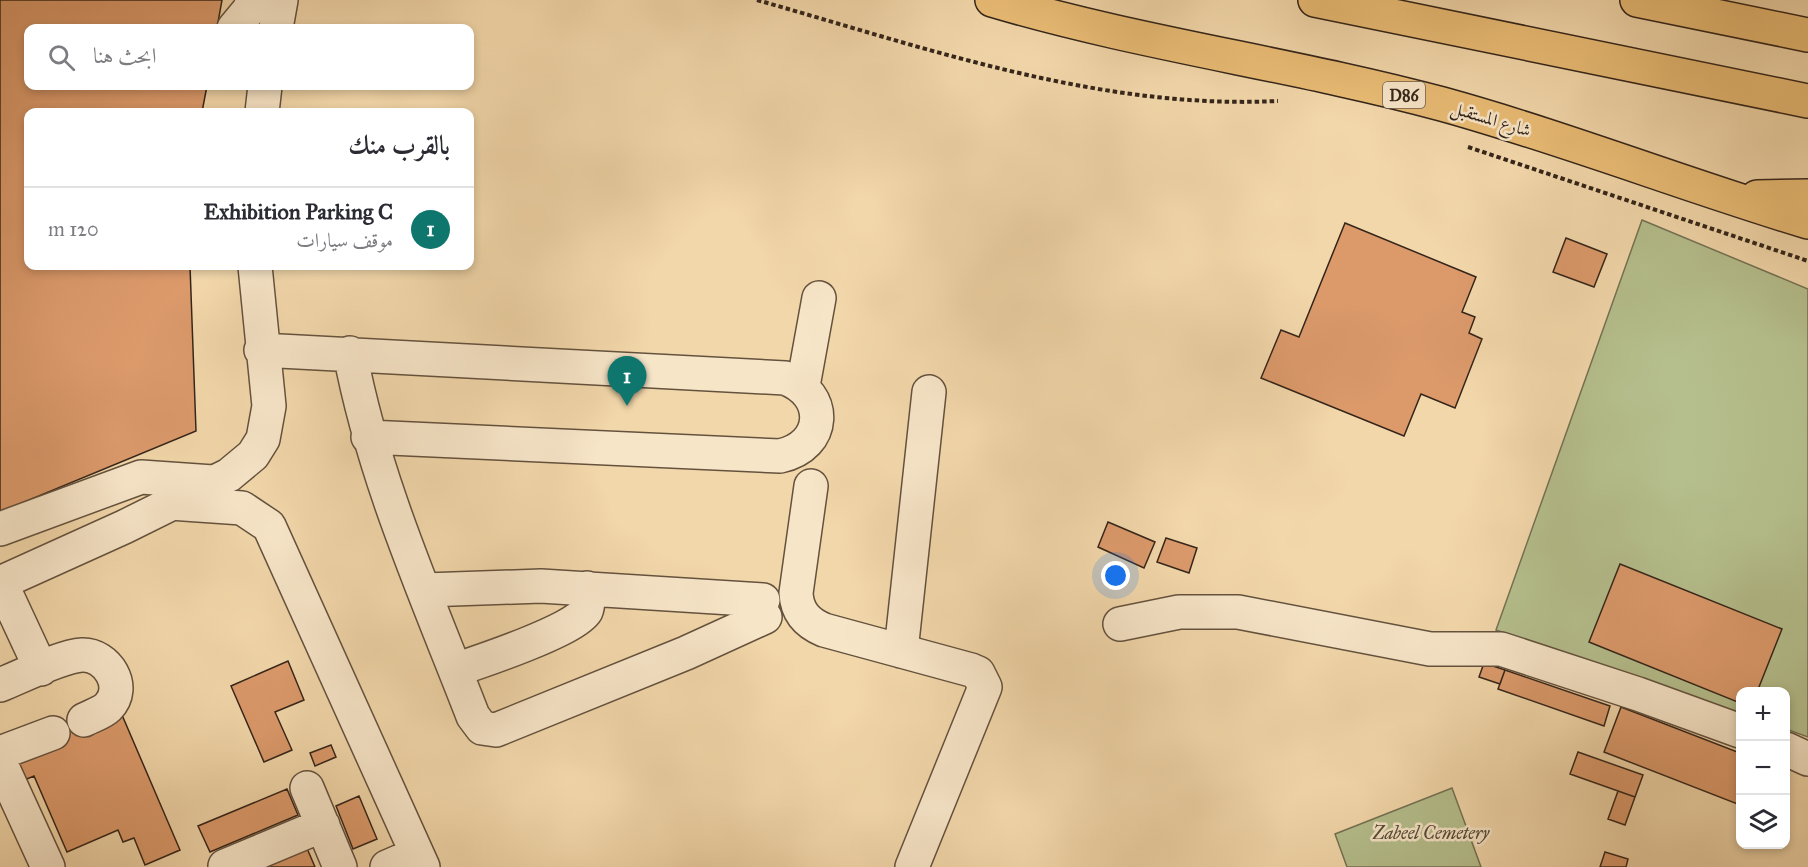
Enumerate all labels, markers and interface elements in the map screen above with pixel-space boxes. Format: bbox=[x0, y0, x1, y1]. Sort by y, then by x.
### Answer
search box bbox=[24, 24, 474, 90]
icon: search bbox=[45, 41, 78, 74]
text: ابحث هنا bbox=[93, 42, 156, 69]
road number: D86 bbox=[1383, 82, 1425, 108]
street label: شارع المستقبل bbox=[1447, 96, 1534, 145]
text: بالقرب منك bbox=[348, 129, 450, 161]
text: Exhibition Parking C bbox=[203, 198, 393, 225]
text: 120 m bbox=[48, 217, 99, 241]
text: 1 bbox=[427, 217, 434, 241]
text: موقف سيارات bbox=[296, 228, 393, 252]
pin: 1 bbox=[608, 356, 646, 406]
your location bbox=[1101, 561, 1130, 590]
map controls bbox=[1736, 687, 1790, 849]
button: + bbox=[1736, 687, 1790, 741]
button: − bbox=[1736, 741, 1790, 795]
button: layers bbox=[1736, 795, 1790, 849]
park label: Zabeel Cemetery bbox=[1372, 822, 1491, 844]

